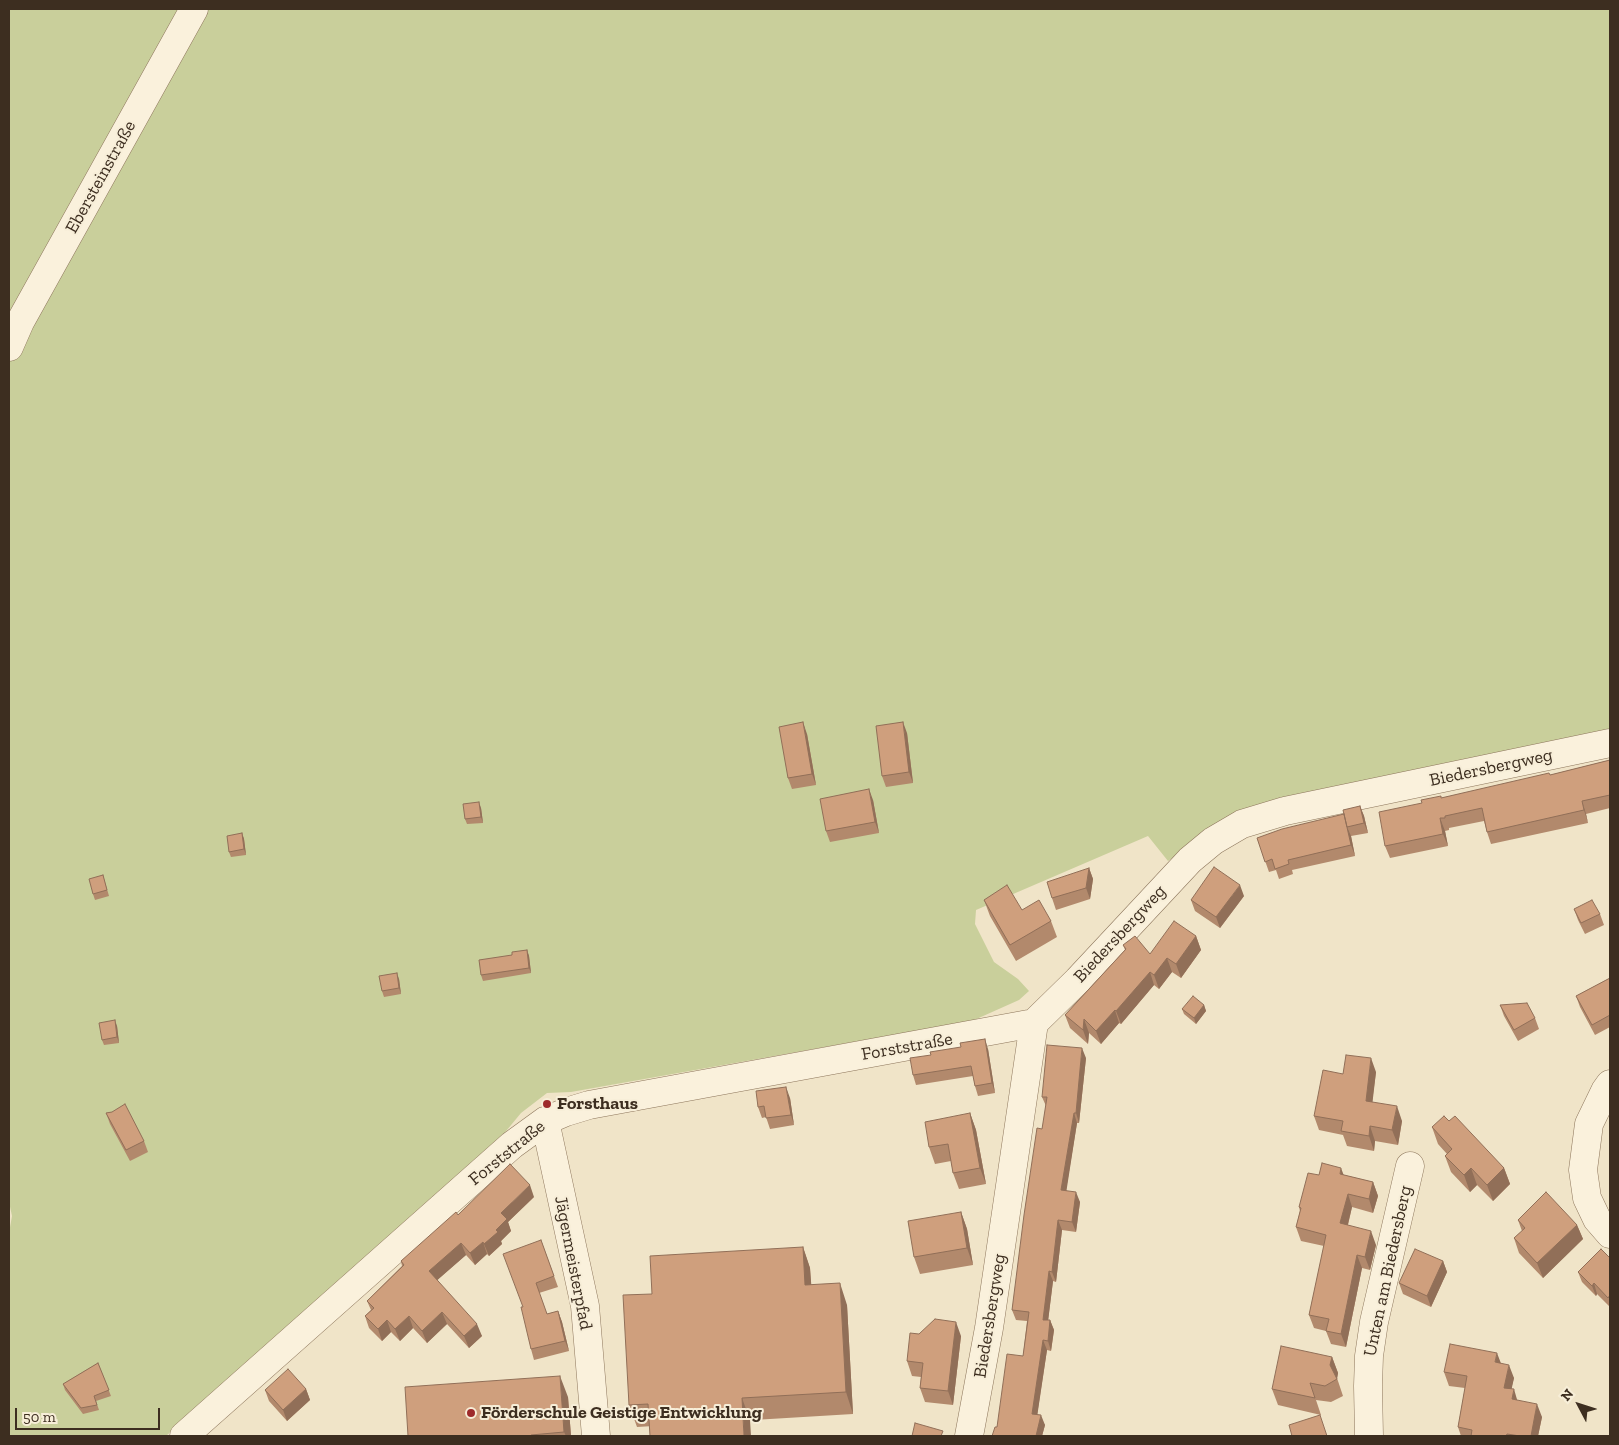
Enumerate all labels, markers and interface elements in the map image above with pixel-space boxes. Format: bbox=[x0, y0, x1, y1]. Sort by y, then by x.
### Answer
street label: Ebersteinstraße bbox=[61, 117, 141, 237]
street label: Biedersbergweg bbox=[1427, 744, 1555, 792]
street label: Biedersbergweg bbox=[1069, 881, 1171, 987]
street label: Forststraße bbox=[860, 1028, 954, 1066]
place label: Forsthaus bbox=[557, 1093, 638, 1115]
marker: Forsthaus bbox=[541, 1098, 553, 1110]
street label: Forststraße bbox=[464, 1116, 550, 1190]
street label: Unten am Biedersberg bbox=[1359, 1184, 1417, 1358]
street label: Jägermeisterpfad bbox=[549, 1194, 597, 1332]
street label: Biedersbergweg bbox=[970, 1252, 1010, 1380]
north arrow bbox=[1554, 1380, 1604, 1430]
text: N bbox=[1557, 1386, 1577, 1405]
scale bar bbox=[18, 1398, 162, 1430]
place label: Förderschule Geistige Entwicklung bbox=[481, 1402, 762, 1424]
marker: Förderschule Geistige Entwicklung bbox=[465, 1407, 477, 1419]
text: 50 m bbox=[23, 1408, 56, 1426]

